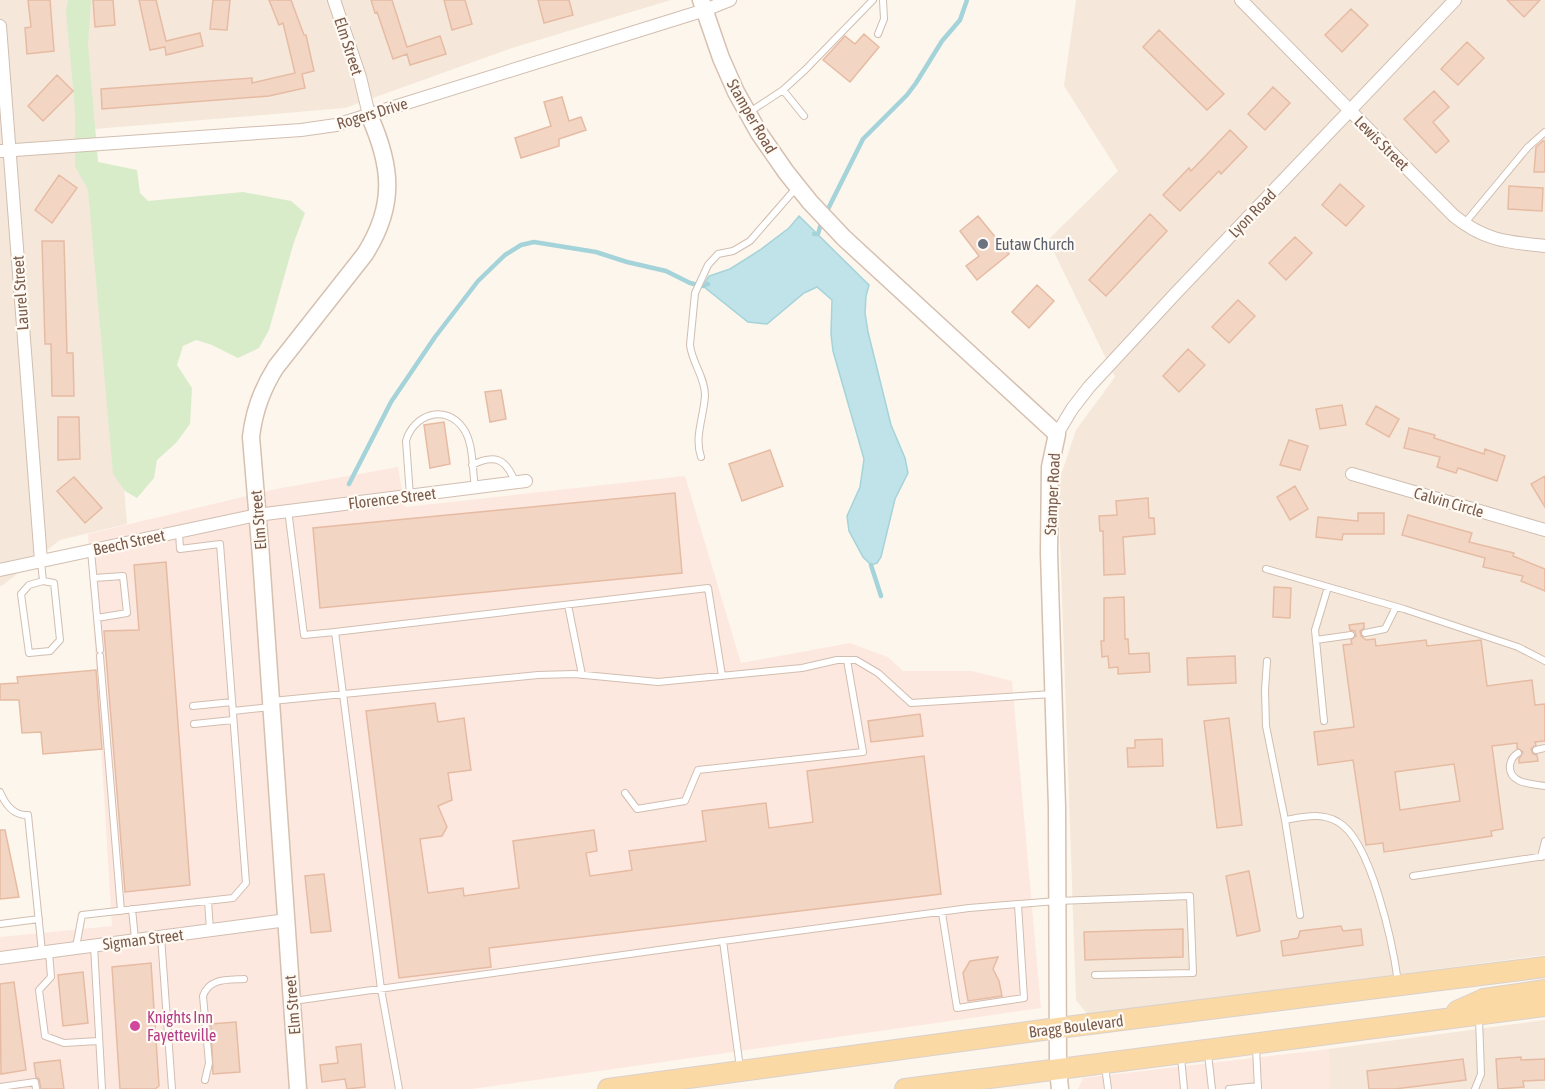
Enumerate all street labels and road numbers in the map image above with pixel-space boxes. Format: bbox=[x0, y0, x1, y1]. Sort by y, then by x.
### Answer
street label: Elm Street bbox=[331, 15, 367, 78]
street label: Stamper Road bbox=[723, 76, 780, 157]
street label: Rogers Drive bbox=[334, 94, 410, 133]
street label: Lewis Street bbox=[1351, 112, 1413, 174]
street label: Lyon Road bbox=[1225, 185, 1280, 242]
street label: Laurel Street bbox=[8, 255, 32, 331]
street label: Stamper Road bbox=[1041, 452, 1064, 536]
street label: Calvin Circle bbox=[1412, 483, 1486, 521]
street label: Florence Street bbox=[347, 484, 437, 512]
street label: Elm Street bbox=[246, 489, 270, 551]
street label: Beech Street bbox=[91, 526, 167, 558]
street label: Sigman Street bbox=[102, 925, 185, 954]
street label: Elm Street bbox=[280, 974, 304, 1036]
street label: Bragg Boulevard bbox=[1028, 1011, 1124, 1042]

